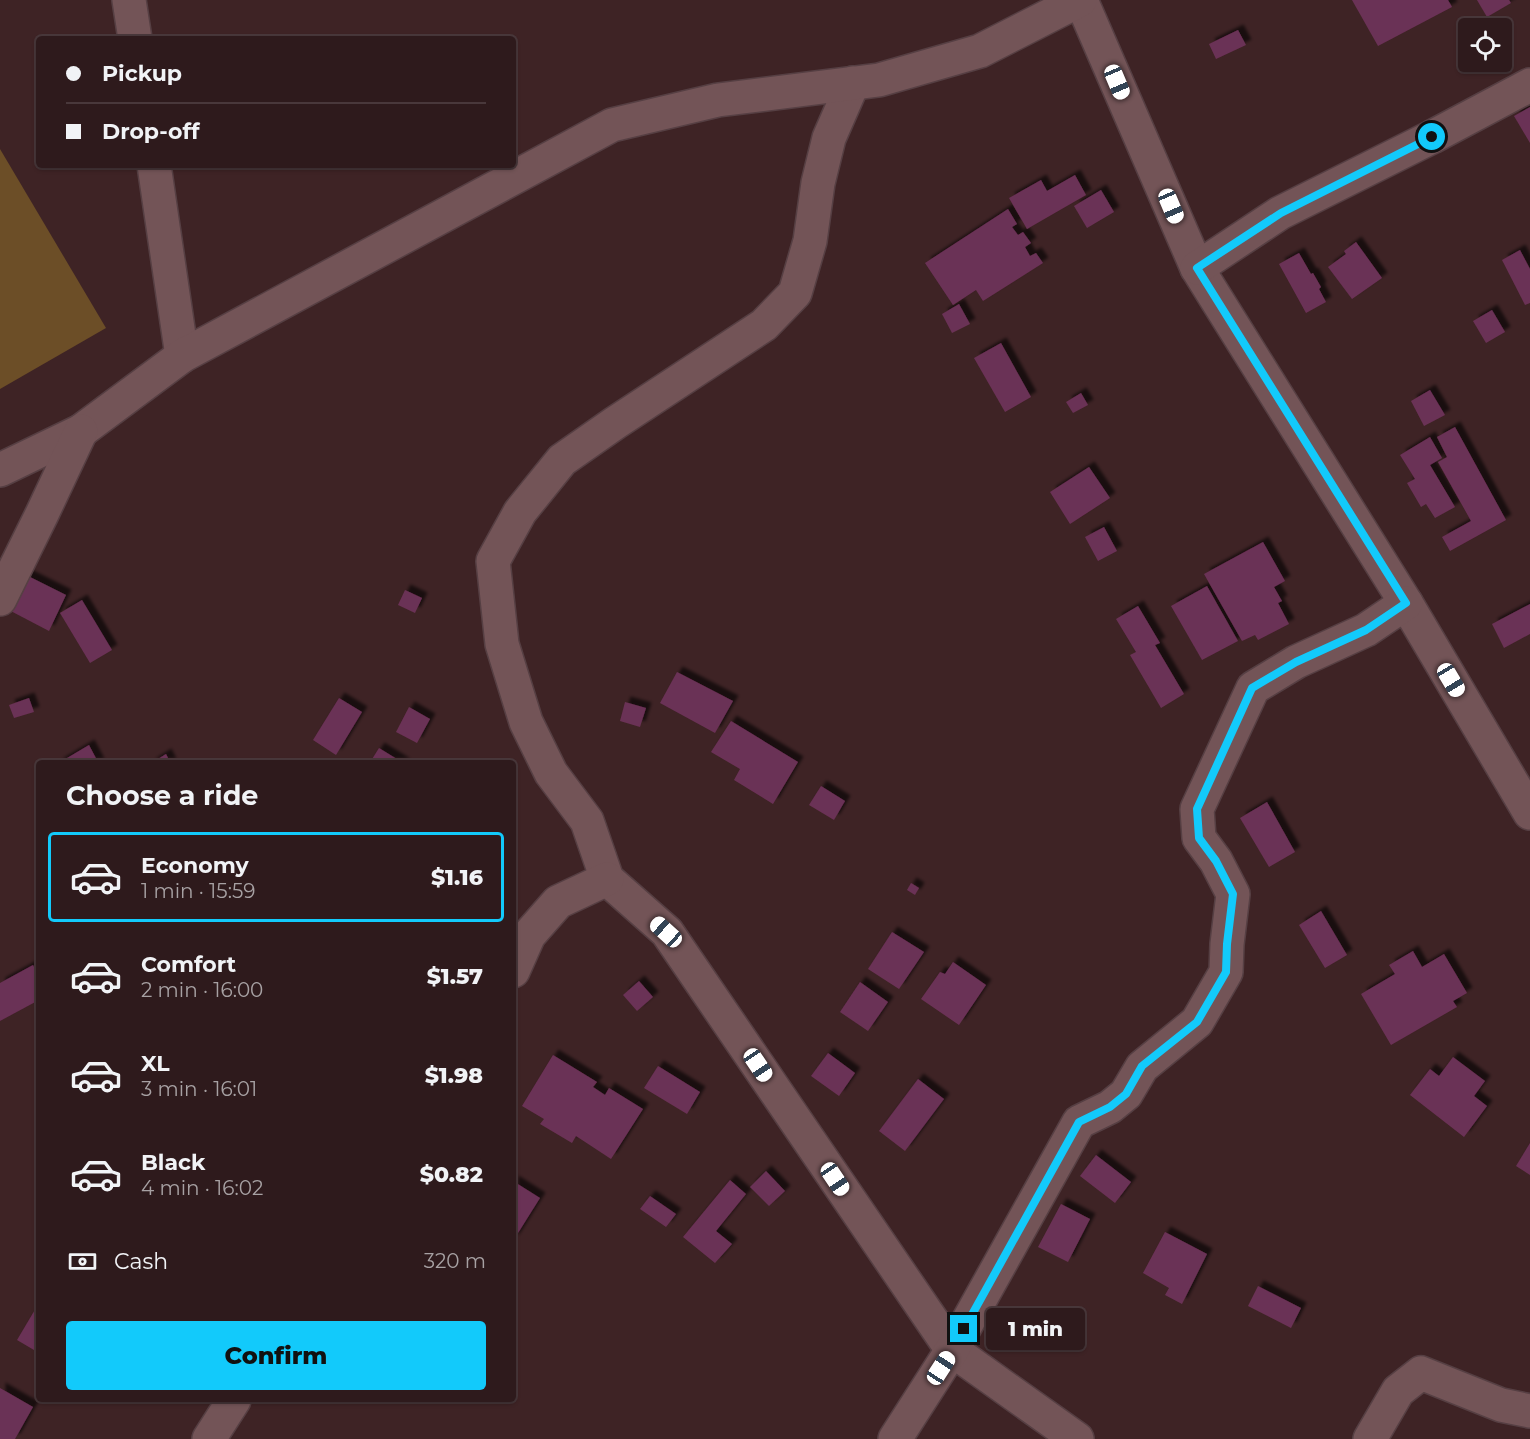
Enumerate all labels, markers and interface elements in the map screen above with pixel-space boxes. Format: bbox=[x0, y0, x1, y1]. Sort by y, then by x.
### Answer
map controls bbox=[1458, 18, 1512, 72]
button: locate bbox=[1458, 18, 1512, 72]
text: Pickup bbox=[102, 60, 182, 87]
car bbox=[1102, 62, 1132, 102]
text: Drop-off bbox=[102, 118, 200, 145]
route start bbox=[1418, 123, 1445, 150]
car bbox=[1156, 186, 1186, 226]
car bbox=[1434, 660, 1468, 700]
text: Choose a ride bbox=[66, 779, 258, 812]
icon: car bbox=[69, 850, 123, 904]
text: Economy bbox=[141, 852, 249, 879]
text: $1.16 bbox=[431, 864, 483, 891]
text: 1 min · 15:59 bbox=[141, 879, 255, 903]
car bbox=[647, 913, 685, 951]
icon: car bbox=[69, 949, 123, 1003]
text: Comfort bbox=[141, 951, 236, 978]
text: $1.57 bbox=[427, 963, 483, 990]
text: 2 min · 16:00 bbox=[141, 978, 263, 1002]
car bbox=[740, 1045, 776, 1085]
icon: car bbox=[69, 1048, 123, 1102]
text: XL bbox=[141, 1050, 170, 1077]
text: $1.98 bbox=[425, 1062, 483, 1089]
text: 3 min · 16:01 bbox=[141, 1077, 257, 1101]
icon: car bbox=[69, 1147, 123, 1201]
text: Black bbox=[141, 1149, 205, 1176]
car bbox=[817, 1159, 853, 1199]
text: $0.82 bbox=[420, 1161, 483, 1188]
text: 4 min · 16:02 bbox=[141, 1176, 263, 1200]
icon: cash bbox=[66, 1245, 99, 1278]
text: Cash bbox=[114, 1248, 168, 1275]
text: 320 m bbox=[424, 1249, 486, 1273]
callout: 1 min bbox=[985, 1308, 1084, 1350]
route end bbox=[950, 1315, 977, 1342]
text: 1 min bbox=[1008, 1317, 1063, 1341]
button: Confirm bbox=[66, 1321, 486, 1390]
car bbox=[924, 1348, 958, 1388]

